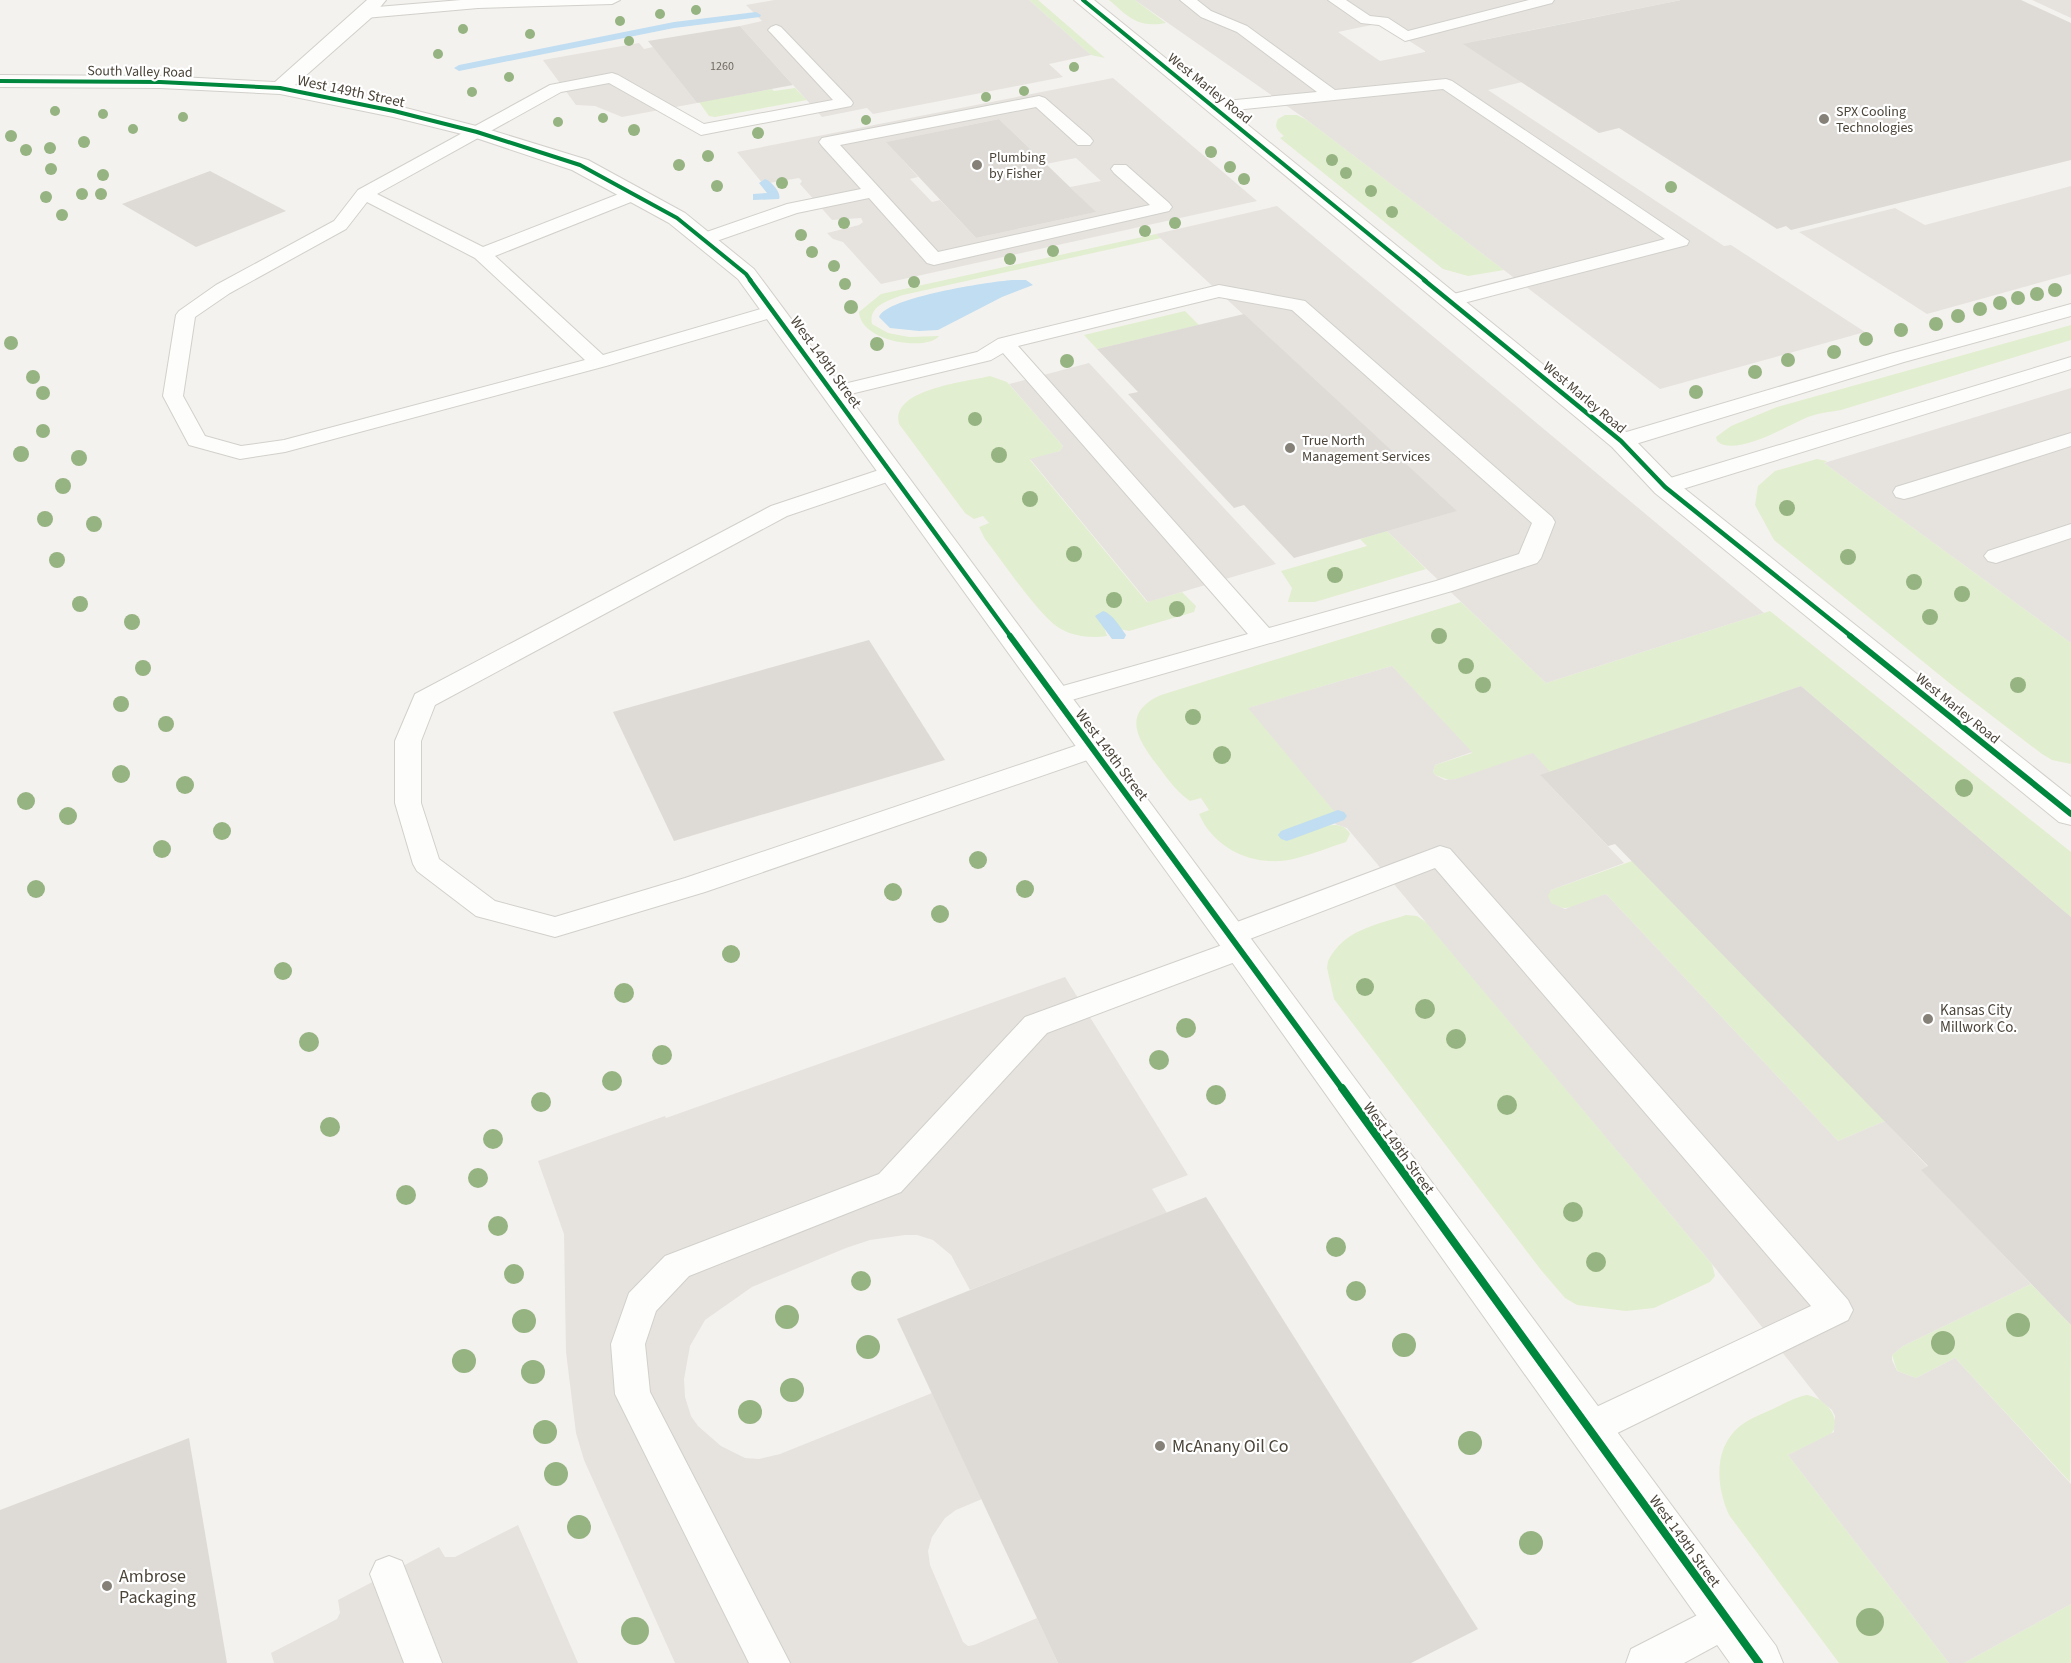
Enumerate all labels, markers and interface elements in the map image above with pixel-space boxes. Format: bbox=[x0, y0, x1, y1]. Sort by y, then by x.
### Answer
street label: West Marley Road bbox=[1163, 49, 1256, 129]
house number: 1260 bbox=[710, 58, 734, 75]
street label: South Valley Road bbox=[87, 61, 193, 83]
street label: West 149th Street bbox=[295, 70, 407, 113]
place label: SPX Cooling Technologies bbox=[1836, 102, 1913, 138]
marker: SPX Cooling Technologies bbox=[1817, 112, 1831, 126]
place label: Plumbing by Fisher bbox=[989, 148, 1046, 184]
marker: Plumbing by Fisher bbox=[970, 158, 984, 172]
street label: West 149th Street bbox=[785, 312, 866, 413]
street label: West Marley Road bbox=[1538, 357, 1630, 439]
place label: True North Management Services bbox=[1302, 431, 1430, 467]
marker: True North Management Services bbox=[1283, 441, 1297, 455]
street label: West Marley Road bbox=[1911, 669, 2004, 749]
street label: West 149th Street bbox=[1070, 705, 1153, 805]
place label: Kansas City Millwork Co. bbox=[1940, 1000, 2017, 1038]
marker: Kansas City Millwork Co. bbox=[1921, 1012, 1935, 1026]
street label: West 149th Street bbox=[1358, 1098, 1439, 1199]
place label: McAnany Oil Co bbox=[1172, 1434, 1288, 1459]
marker: McAnany Oil Co bbox=[1153, 1439, 1167, 1453]
street label: West 149th Street bbox=[1644, 1491, 1725, 1592]
place label: Ambrose Packaging bbox=[119, 1564, 196, 1610]
marker: Ambrose Packaging bbox=[100, 1579, 114, 1593]

